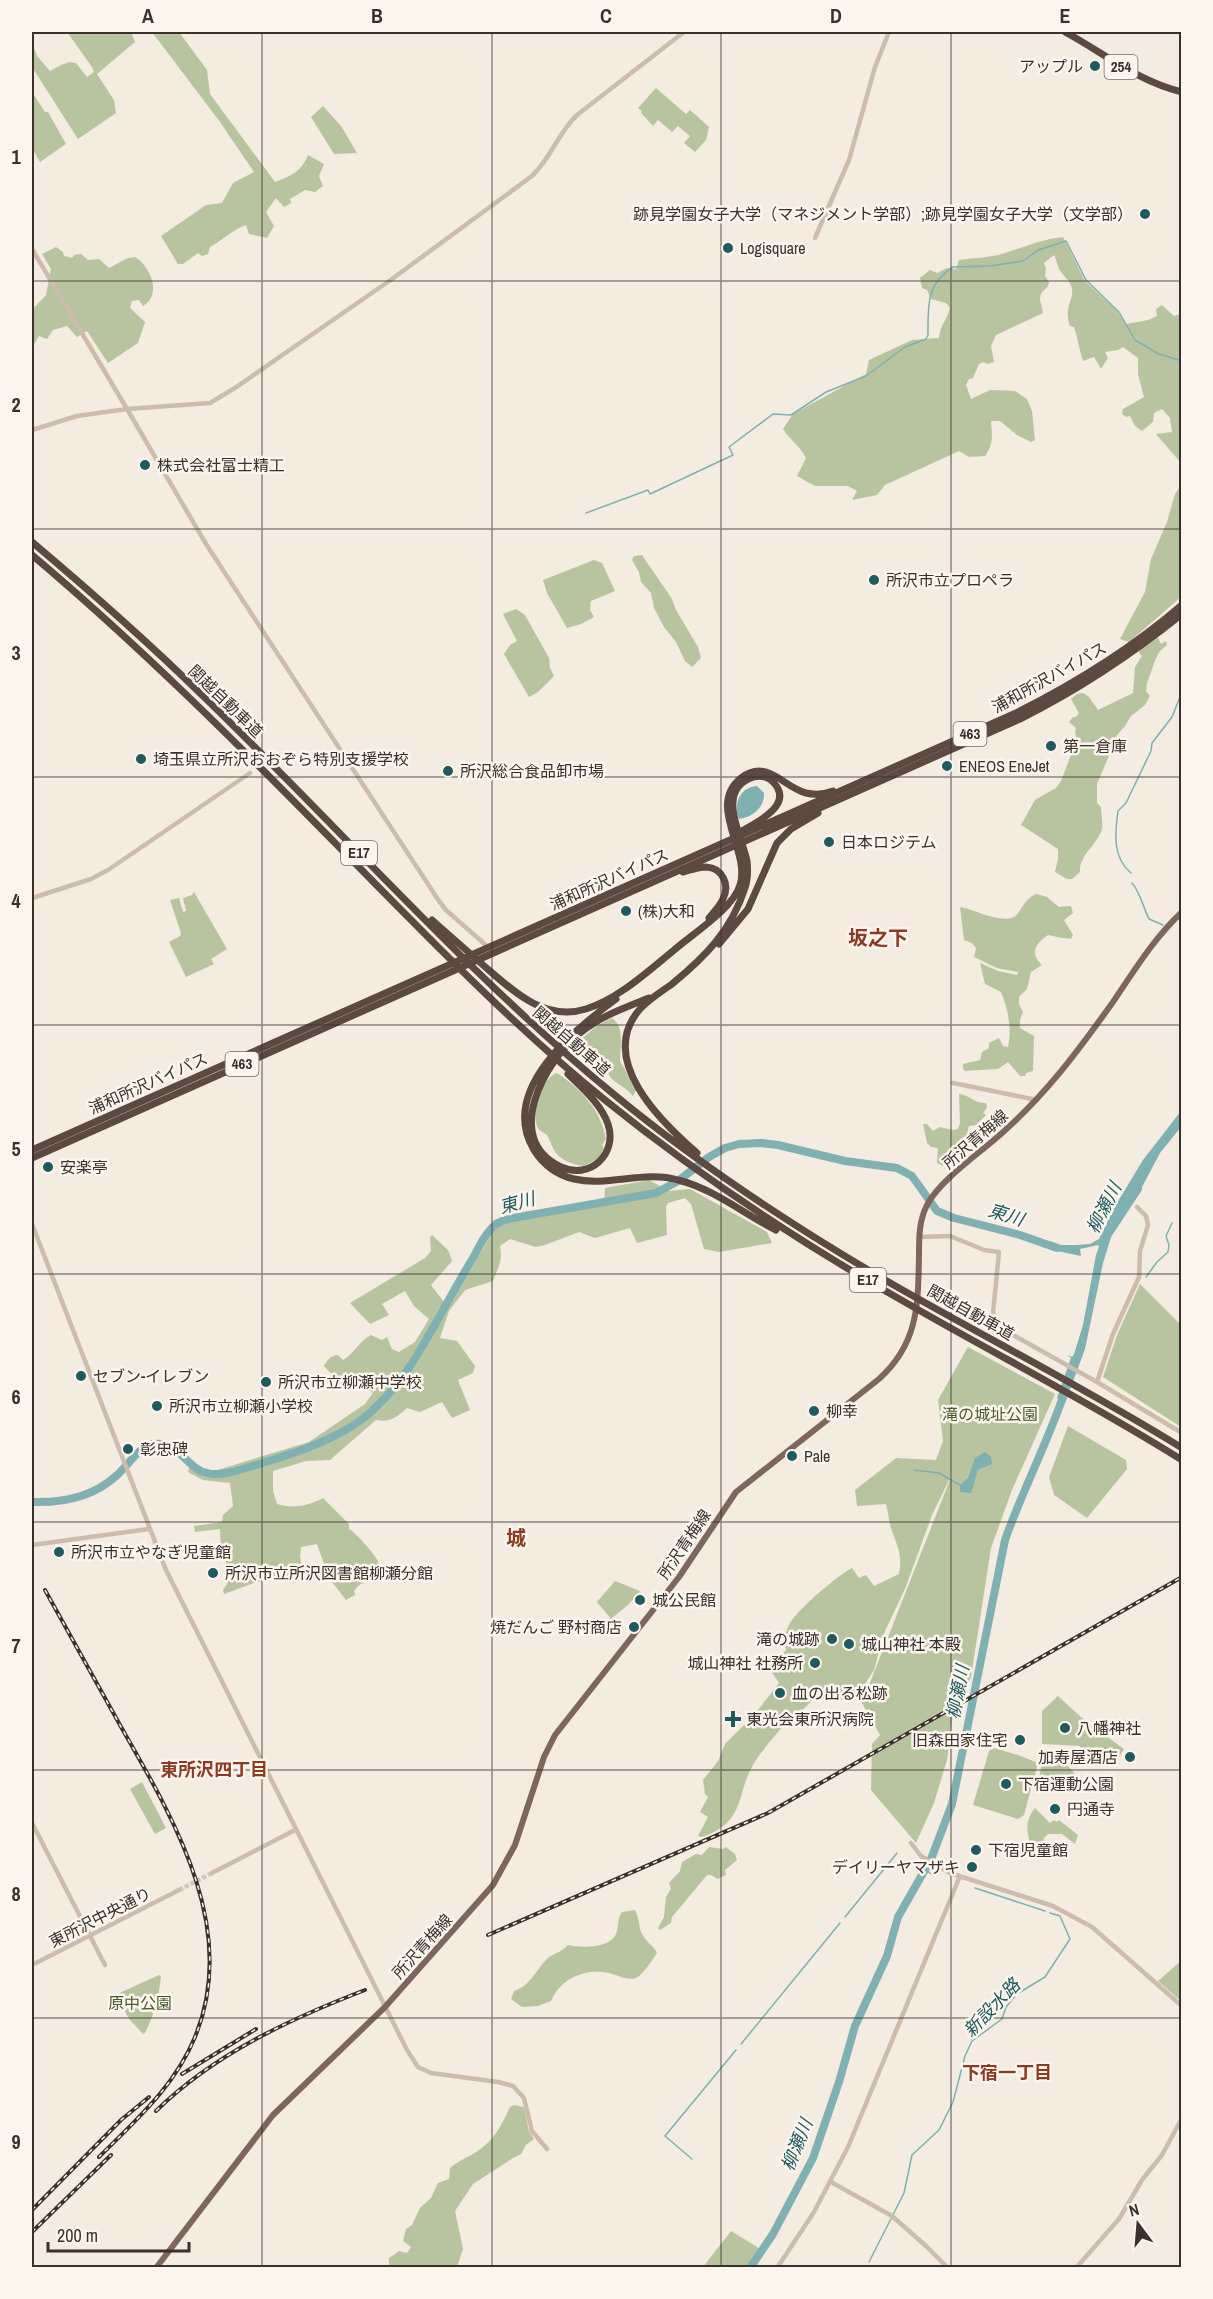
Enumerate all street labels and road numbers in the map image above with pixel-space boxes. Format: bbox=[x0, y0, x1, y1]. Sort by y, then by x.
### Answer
road number: 254 bbox=[1104, 55, 1138, 79]
street label: 浦和所沢バイパス bbox=[988, 636, 1110, 718]
street label: 関越自動車道 bbox=[184, 660, 268, 742]
road number: 463 bbox=[954, 722, 986, 746]
road number: E17 bbox=[341, 841, 377, 865]
street label: 浦和所沢バイパス bbox=[546, 843, 672, 915]
street label: 関越自動車道 bbox=[529, 1001, 615, 1081]
street label: 浦和所沢バイパス bbox=[85, 1047, 211, 1119]
road number: 463 bbox=[226, 1052, 258, 1076]
street label: 所沢青梅線 bbox=[938, 1104, 1012, 1174]
road number: E17 bbox=[850, 1268, 886, 1292]
street label: 関越自動車道 bbox=[924, 1279, 1018, 1345]
street label: 所沢青梅線 bbox=[653, 1505, 715, 1583]
street label: 東所沢中央通り bbox=[45, 1882, 155, 1952]
street label: 所沢青梅線 bbox=[387, 1909, 457, 1983]

